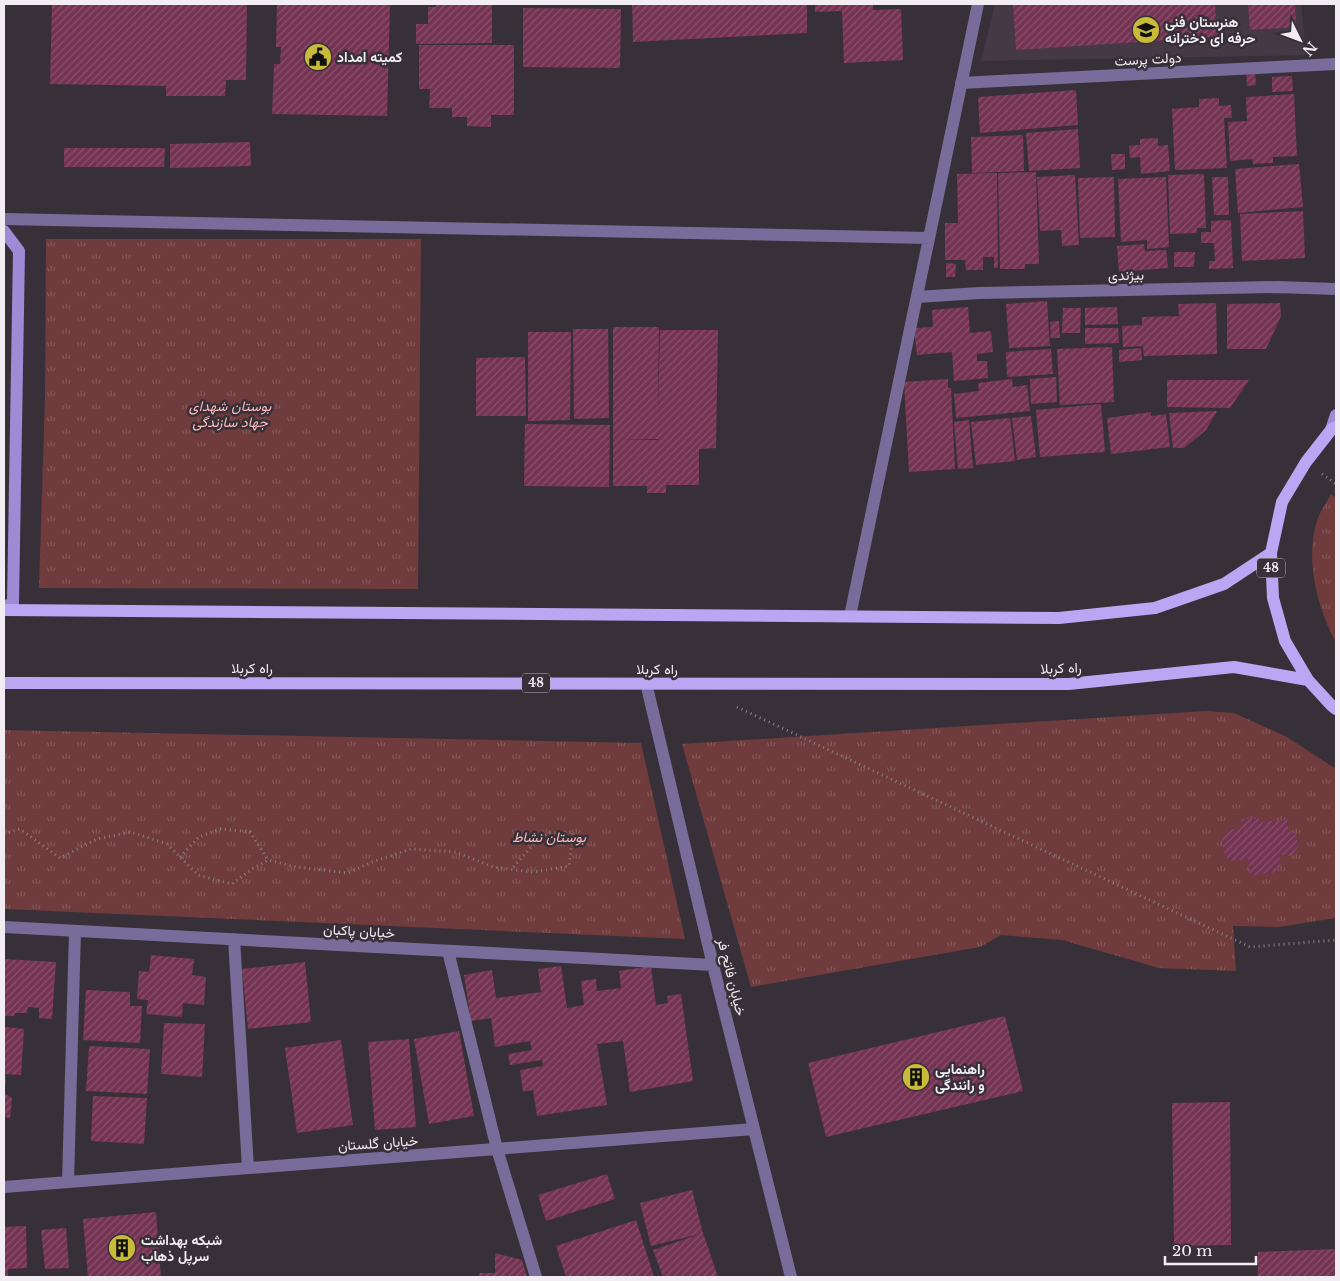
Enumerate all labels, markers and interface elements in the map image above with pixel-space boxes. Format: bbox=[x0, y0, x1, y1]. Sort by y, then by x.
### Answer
place label: هنرستان فنی حرفه ای دخترانه bbox=[1165, 13, 1256, 47]
school or university icon: هنرستان فنی حرفه ای دخترانه bbox=[1131, 15, 1161, 45]
north arrow bbox=[1275, 15, 1325, 65]
text: N bbox=[1299, 38, 1321, 60]
public building icon: کمیته امداد bbox=[303, 42, 333, 72]
place label: کمیته امداد bbox=[337, 48, 402, 66]
street label: دولت پرست bbox=[1114, 48, 1182, 71]
street label: بیژندی bbox=[1108, 266, 1144, 284]
park label: بوستان شهدای جهاد سازندگی bbox=[189, 397, 272, 431]
road number: 48 bbox=[1257, 558, 1285, 578]
street label: راه کربلا bbox=[1040, 658, 1082, 678]
street label: راه کربلا bbox=[231, 659, 273, 677]
street label: راه کربلا bbox=[636, 660, 678, 678]
road number: 48 bbox=[522, 674, 550, 692]
park label: بوستان نشاط bbox=[512, 828, 587, 846]
street label: خیابان پاکبان bbox=[323, 920, 395, 943]
street label: خیابان فاتح فر bbox=[712, 935, 750, 1018]
place label: راهنمایی و رانندگی bbox=[935, 1060, 985, 1094]
building icon: راهنمایی و رانندگی bbox=[901, 1062, 931, 1092]
street label: خیابان گلستان bbox=[337, 1131, 419, 1155]
place label: شبکه بهداشت سرپل ذهاب bbox=[141, 1231, 222, 1266]
building icon: شبکه بهداشت سرپل ذهاب bbox=[107, 1233, 137, 1263]
scale bar bbox=[1165, 1234, 1256, 1266]
text: 20 m bbox=[1172, 1241, 1212, 1260]

